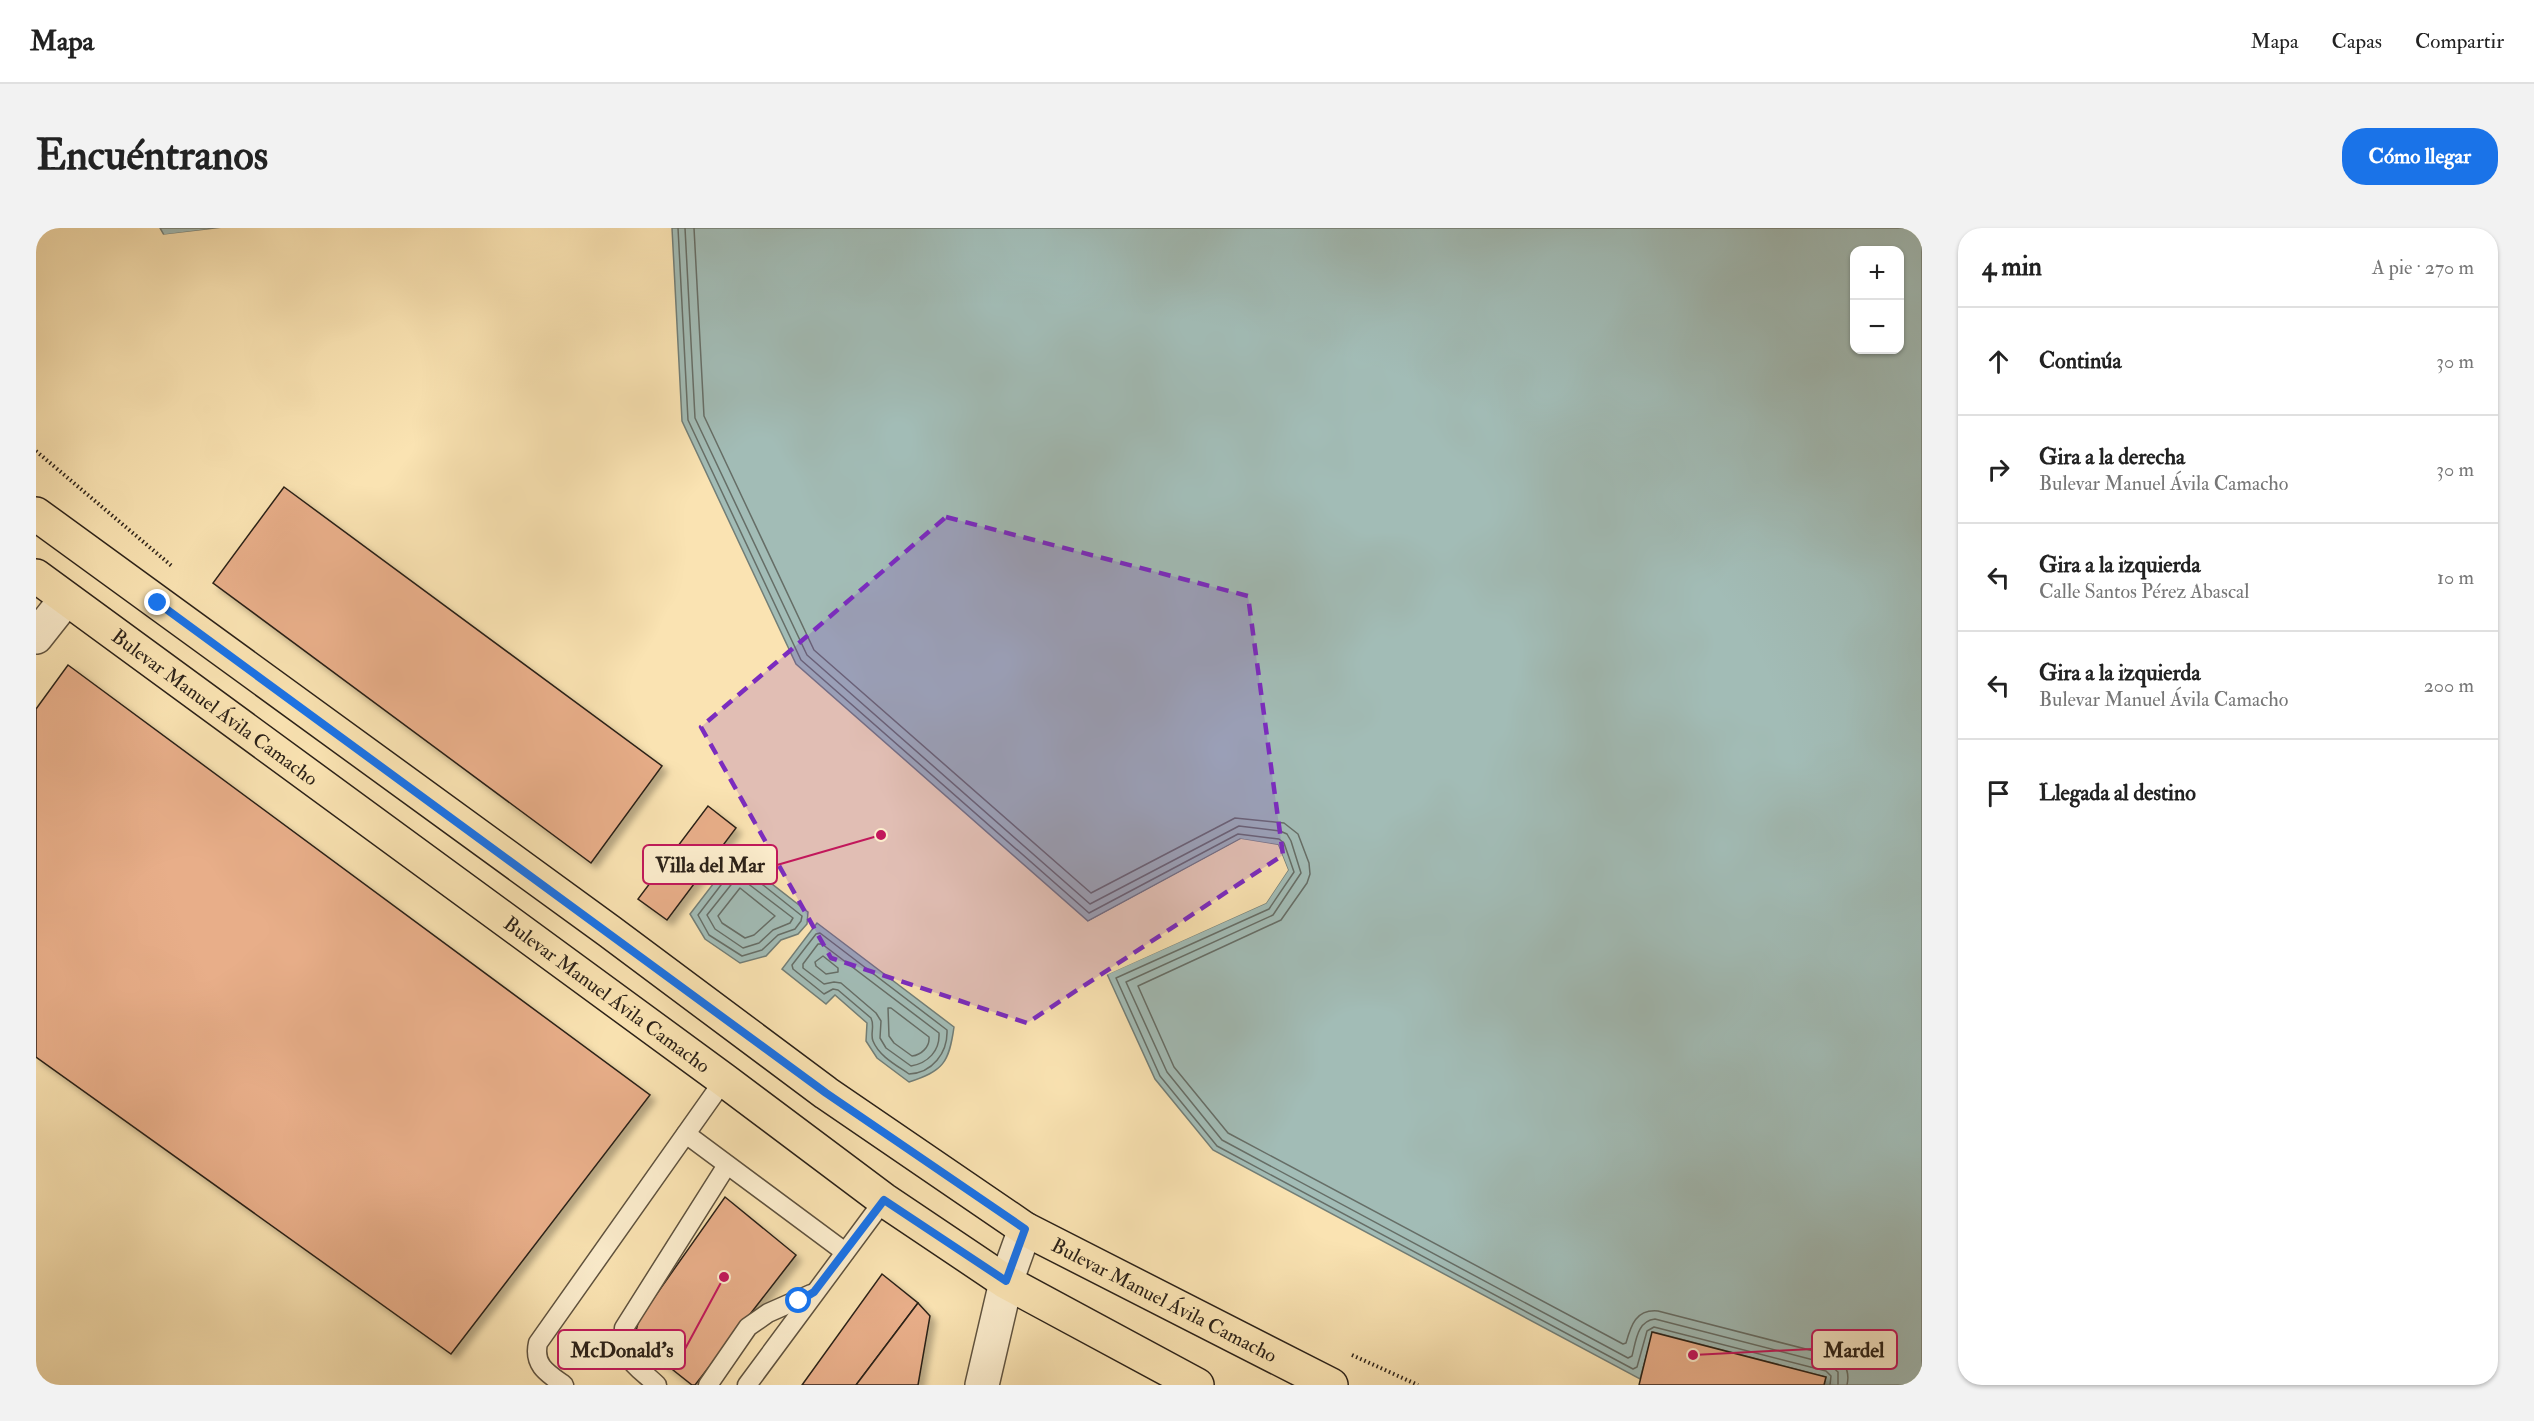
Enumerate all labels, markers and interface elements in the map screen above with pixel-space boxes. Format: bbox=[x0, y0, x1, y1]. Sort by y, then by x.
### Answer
text: Mapa bbox=[30, 24, 94, 59]
text: Mapa bbox=[2251, 28, 2299, 55]
text: Capas bbox=[2332, 28, 2382, 55]
text: Compartir bbox=[2415, 28, 2504, 55]
button: Cómo llegar bbox=[2342, 128, 2498, 185]
text: Encuéntranos bbox=[36, 130, 268, 182]
map controls bbox=[1850, 246, 1904, 354]
button: + bbox=[1850, 246, 1904, 300]
text: 4 min bbox=[1982, 251, 2042, 283]
text: A pie · 270 m bbox=[2372, 255, 2474, 280]
button: − bbox=[1850, 300, 1904, 354]
icon: ahead bbox=[1982, 345, 2015, 378]
text: Continúa bbox=[2039, 347, 2122, 375]
text: 30 m bbox=[2436, 349, 2474, 374]
text: Gira a la derecha bbox=[2039, 443, 2185, 471]
icon: right bbox=[1982, 453, 2015, 486]
text: 30 m bbox=[2436, 457, 2474, 482]
text: Bulevar Manuel Ávila Camacho bbox=[2039, 471, 2288, 496]
text: Gira a la izquierda bbox=[2039, 551, 2200, 579]
icon: left bbox=[1982, 561, 2015, 594]
text: 10 m bbox=[2437, 565, 2474, 590]
text: Calle Santos Pérez Abascal bbox=[2039, 579, 2249, 604]
route end bbox=[144, 589, 170, 615]
street label: Bulevar Manuel Ávila Camacho bbox=[107, 623, 323, 791]
text: Gira a la izquierda bbox=[2039, 659, 2200, 687]
icon: left bbox=[1982, 669, 2015, 702]
text: 200 m bbox=[2424, 673, 2474, 698]
text: Bulevar Manuel Ávila Camacho bbox=[2039, 687, 2288, 712]
icon: arrive bbox=[1982, 777, 2015, 810]
text: Llegada al destino bbox=[2039, 779, 2196, 807]
callout: Villa del Mar bbox=[643, 845, 777, 884]
text: Villa del Mar bbox=[654, 852, 766, 879]
street label: Bulevar Manuel Ávila Camacho bbox=[499, 911, 715, 1078]
street label: Bulevar Manuel Ávila Camacho bbox=[1048, 1232, 1281, 1368]
route start bbox=[785, 1287, 811, 1313]
callout: McDonald's bbox=[558, 1330, 685, 1369]
callout: Mardel bbox=[1812, 1330, 1897, 1369]
text: McDonald's bbox=[570, 1337, 673, 1364]
text: Mardel bbox=[1822, 1337, 1885, 1364]

